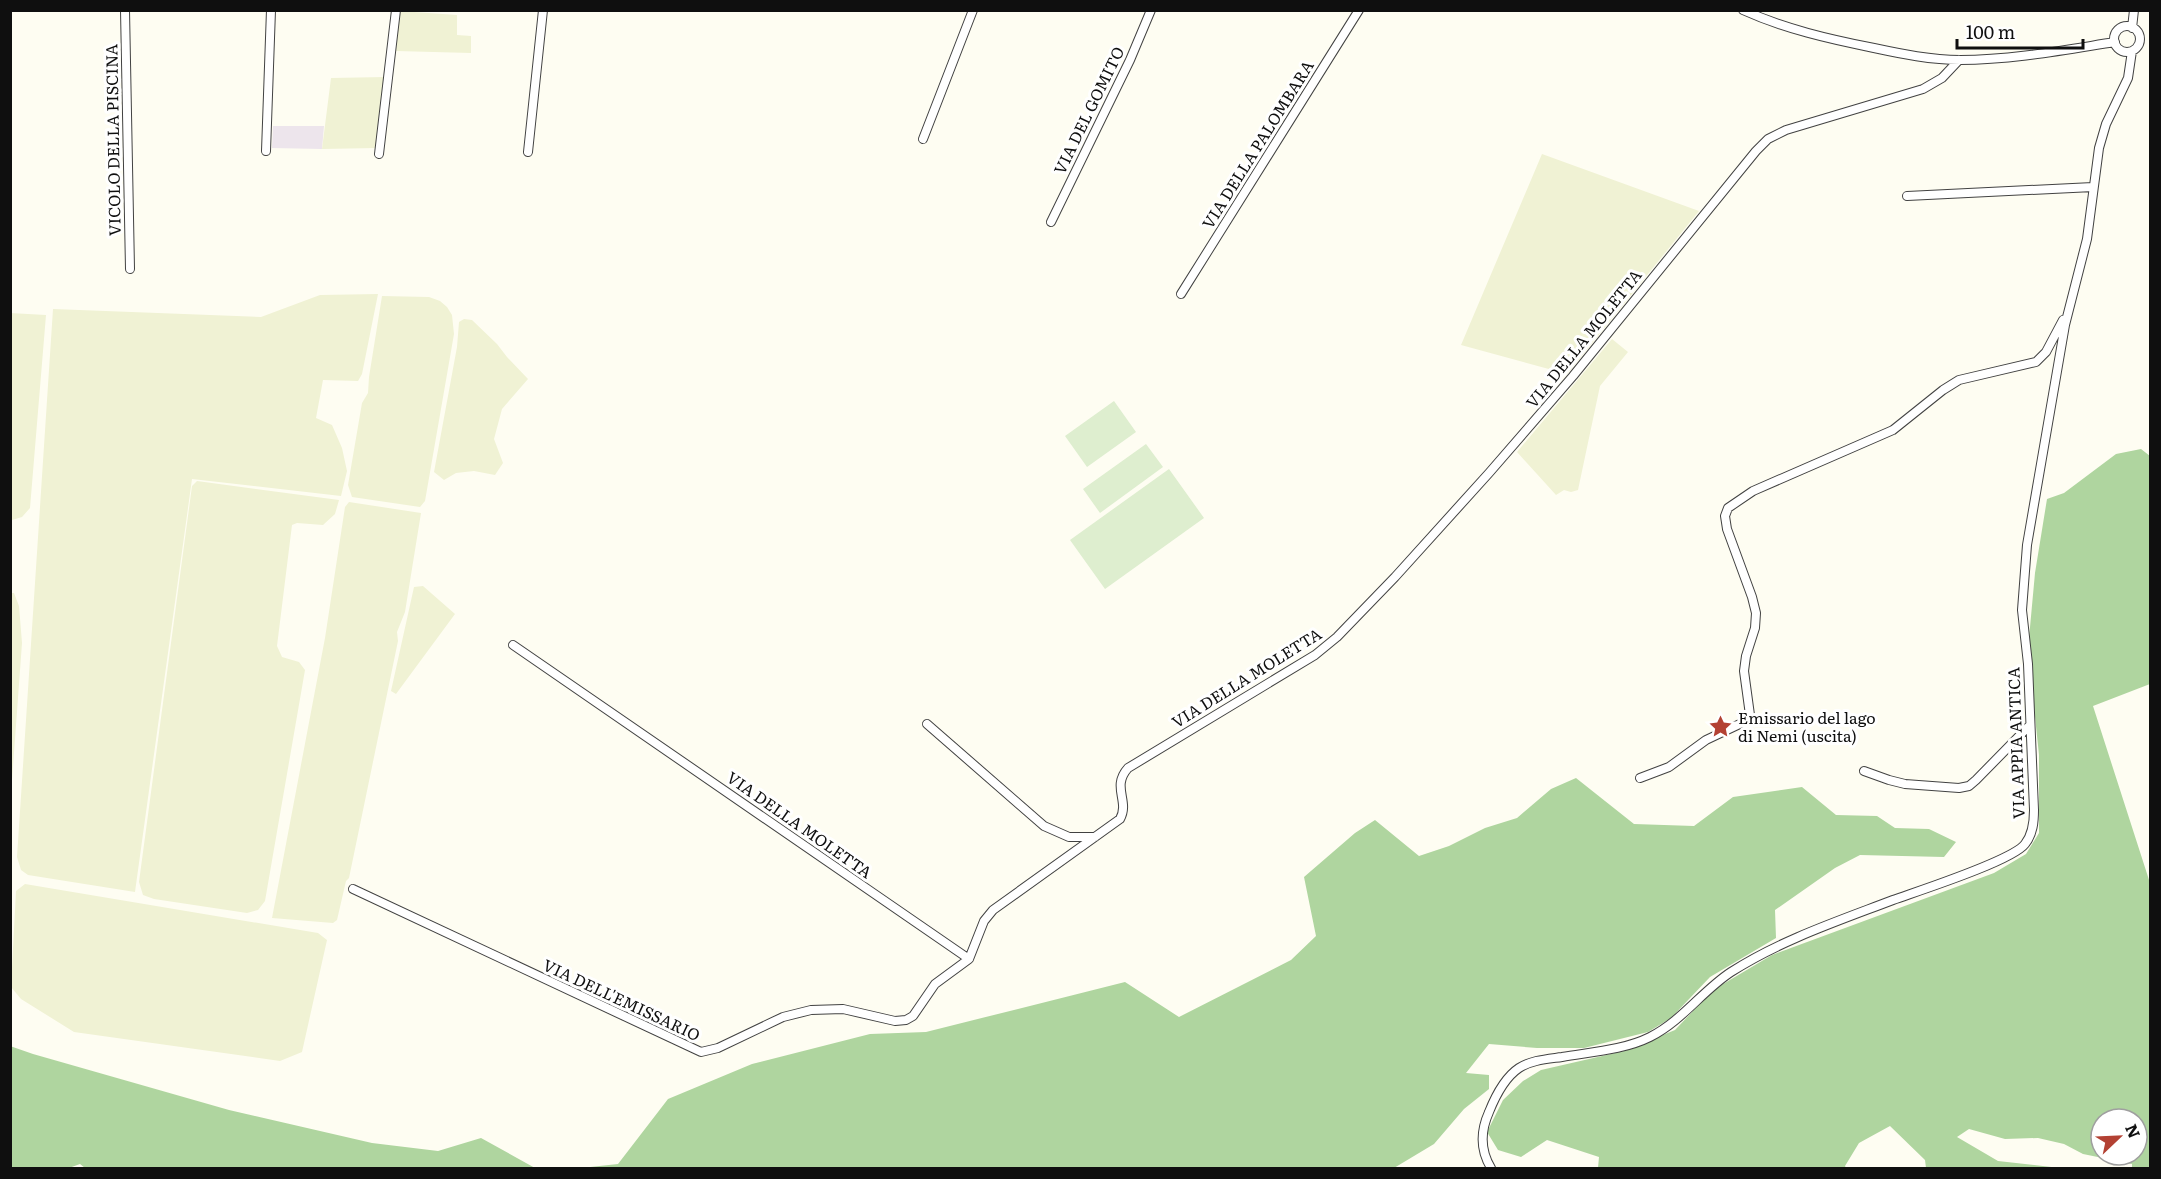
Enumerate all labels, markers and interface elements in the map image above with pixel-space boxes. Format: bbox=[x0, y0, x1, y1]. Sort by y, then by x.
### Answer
scale bar bbox=[1957, 12, 2083, 50]
text: 100 m bbox=[1966, 18, 2015, 45]
street label: VIA DEL GOMITO bbox=[1047, 42, 1129, 178]
street label: VICOLO DELLA PISCINA bbox=[98, 43, 126, 236]
street label: VIA DELLA PALOMBARA bbox=[1195, 55, 1319, 233]
street label: VIA DELLA MOLETTA bbox=[1519, 263, 1647, 413]
street label: VIA DELLA MOLETTA bbox=[1166, 621, 1326, 733]
street label: VIA APPIA ANTICA bbox=[2000, 666, 2030, 819]
place label: Emissario del lago di Nemi (uscita) bbox=[1738, 705, 1876, 747]
place icon: Emissario del lago di Nemi (uscita) bbox=[1707, 713, 1733, 739]
street label: VIA DELLA MOLETTA bbox=[722, 765, 878, 883]
street label: VIA DELL'EMISSARIO bbox=[539, 952, 705, 1046]
north arrow bbox=[2089, 1107, 2149, 1167]
text: N bbox=[2120, 1120, 2147, 1142]

